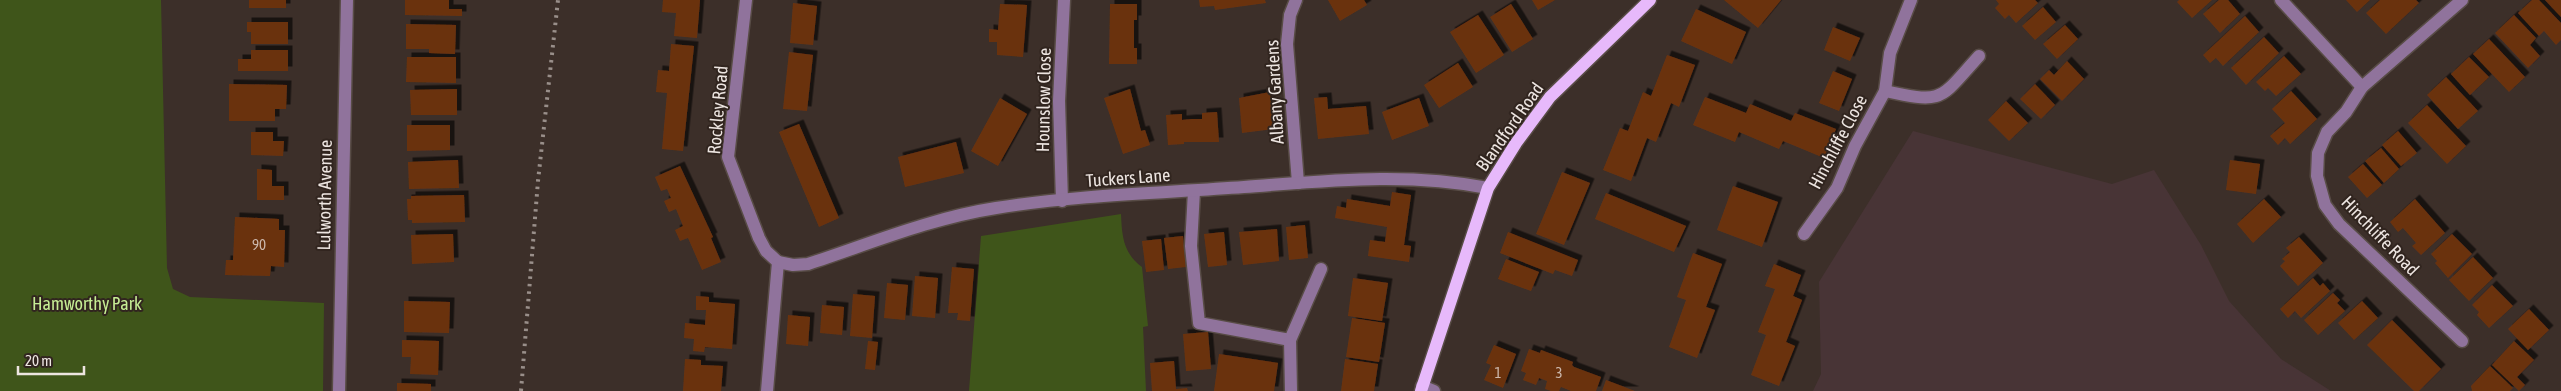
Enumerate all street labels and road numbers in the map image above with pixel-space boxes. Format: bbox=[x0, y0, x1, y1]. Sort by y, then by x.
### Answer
street label: Albany Gardens bbox=[1261, 39, 1288, 145]
street label: Hounslow Close bbox=[1032, 48, 1055, 152]
street label: Rockley Road bbox=[703, 65, 732, 155]
street label: Blandford Road bbox=[1471, 78, 1548, 175]
street label: Hinchliffe Close bbox=[1804, 91, 1871, 192]
street label: Lulworth Avenue bbox=[313, 140, 336, 250]
street label: Tuckers Lane bbox=[1085, 164, 1171, 191]
street label: Hinchliffe Road bbox=[2337, 192, 2423, 280]

